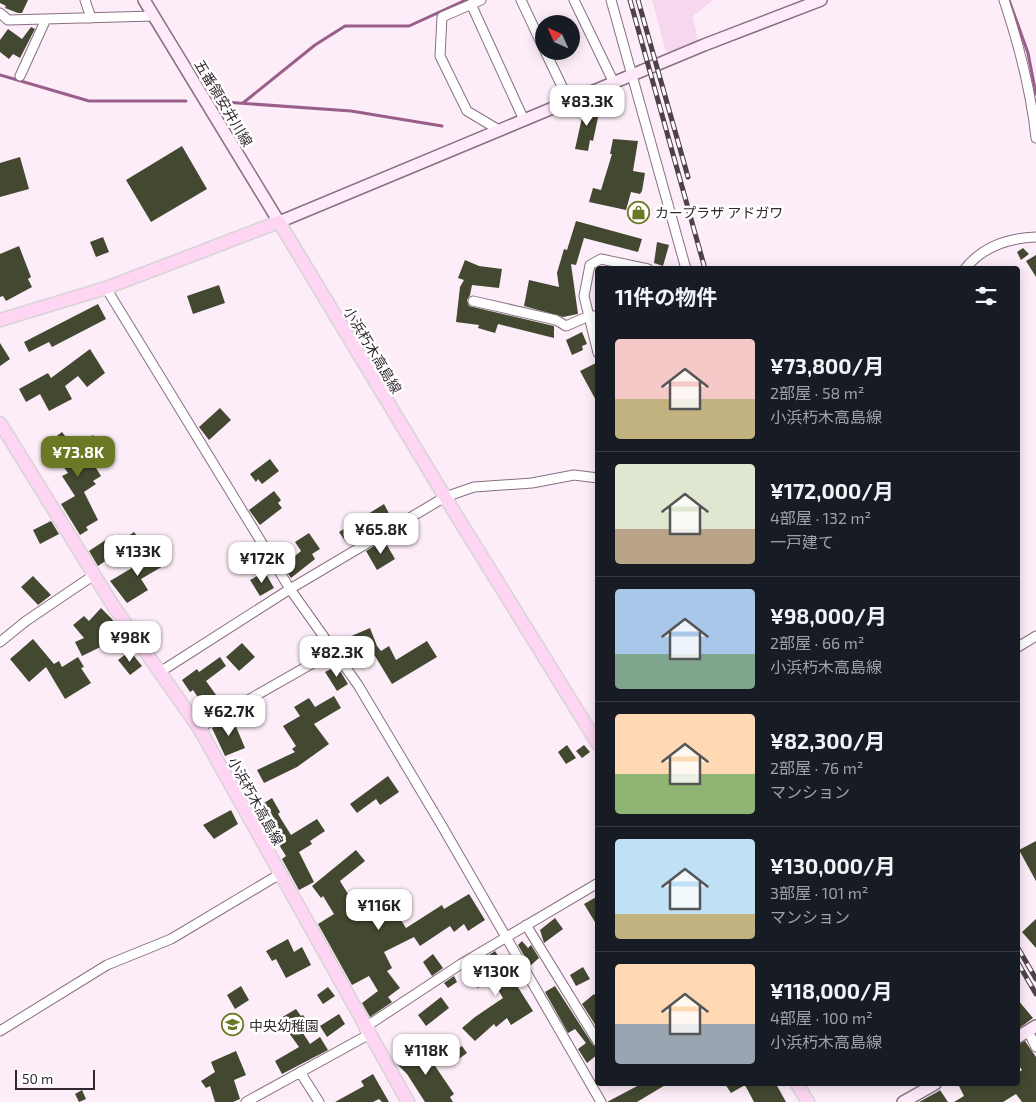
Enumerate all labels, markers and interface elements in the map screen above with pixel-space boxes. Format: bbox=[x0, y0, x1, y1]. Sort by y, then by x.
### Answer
north arrow bbox=[535, 15, 580, 60]
map controls bbox=[535, 15, 580, 60]
street label: 五番領安井川線 bbox=[191, 57, 257, 149]
pin: ¥83.3K bbox=[546, 84, 628, 127]
text: ¥83.3K bbox=[561, 91, 613, 110]
shop icon: カープラザ アドガワ bbox=[627, 200, 651, 224]
place label: カープラザ アドガワ bbox=[655, 204, 783, 221]
icon: filters bbox=[972, 282, 1000, 310]
text: 11件の物件 bbox=[615, 284, 717, 309]
street label: 小浜朽木高島線 bbox=[340, 304, 406, 396]
text: ¥73,800/月 bbox=[770, 353, 884, 378]
icon: home bbox=[655, 359, 715, 419]
text: 2部屋 · 58 m² bbox=[770, 383, 864, 402]
text: 小浜朽木高島線 bbox=[770, 407, 882, 426]
pin: ¥73.8K bbox=[37, 436, 119, 478]
text: ¥73.8K bbox=[52, 442, 104, 461]
text: ¥172,000/月 bbox=[770, 478, 894, 503]
icon: home bbox=[655, 484, 715, 544]
text: 4部屋 · 132 m² bbox=[770, 508, 871, 527]
pin: ¥65.8K bbox=[340, 512, 422, 555]
text: ¥65.8K bbox=[355, 519, 407, 538]
text: 一戸建て bbox=[770, 532, 834, 551]
pin: ¥133K bbox=[103, 534, 173, 577]
text: ¥133K bbox=[115, 541, 161, 560]
pin: ¥172K bbox=[227, 542, 297, 584]
text: ¥172K bbox=[239, 548, 285, 567]
text: ¥98,000/月 bbox=[770, 603, 887, 628]
icon: home bbox=[655, 609, 715, 669]
pin: ¥98K bbox=[100, 620, 160, 663]
text: ¥98K bbox=[110, 627, 150, 646]
text: 2部屋 · 66 m² bbox=[770, 633, 864, 652]
pin: ¥82.3K bbox=[296, 636, 378, 678]
text: ¥82.3K bbox=[310, 642, 364, 661]
text: 小浜朽木高島線 bbox=[770, 657, 882, 676]
pin: ¥62.7K bbox=[188, 694, 270, 737]
text: ¥62.7K bbox=[203, 701, 255, 720]
text: ¥82,300/月 bbox=[770, 728, 885, 753]
icon: home bbox=[655, 734, 715, 794]
street label: 小浜朽木高島線 bbox=[225, 754, 287, 848]
text: 2部屋 · 76 m² bbox=[770, 758, 863, 777]
text: マンション bbox=[770, 782, 850, 801]
text: ¥130,000/月 bbox=[770, 853, 896, 878]
icon: home bbox=[655, 859, 715, 919]
text: 3部屋 · 101 m² bbox=[770, 883, 868, 902]
pin: ¥116K bbox=[344, 888, 414, 931]
text: ¥116K bbox=[357, 895, 401, 914]
text: マンション bbox=[770, 907, 850, 926]
pin: ¥130K bbox=[461, 954, 531, 997]
text: ¥130K bbox=[473, 961, 519, 980]
text: ¥118,000/月 bbox=[770, 978, 893, 1003]
icon: home bbox=[655, 984, 715, 1044]
text: 4部屋 · 100 m² bbox=[770, 1008, 873, 1027]
school or university icon: 中央幼稚園 bbox=[221, 1013, 245, 1037]
place label: 中央幼稚園 bbox=[249, 1017, 319, 1034]
text: 小浜朽木高島線 bbox=[770, 1032, 882, 1051]
pin: ¥118K bbox=[391, 1034, 461, 1076]
text: ¥118K bbox=[404, 1040, 448, 1059]
scale bar bbox=[15, 1067, 95, 1090]
text: 50 m bbox=[22, 1070, 53, 1087]

